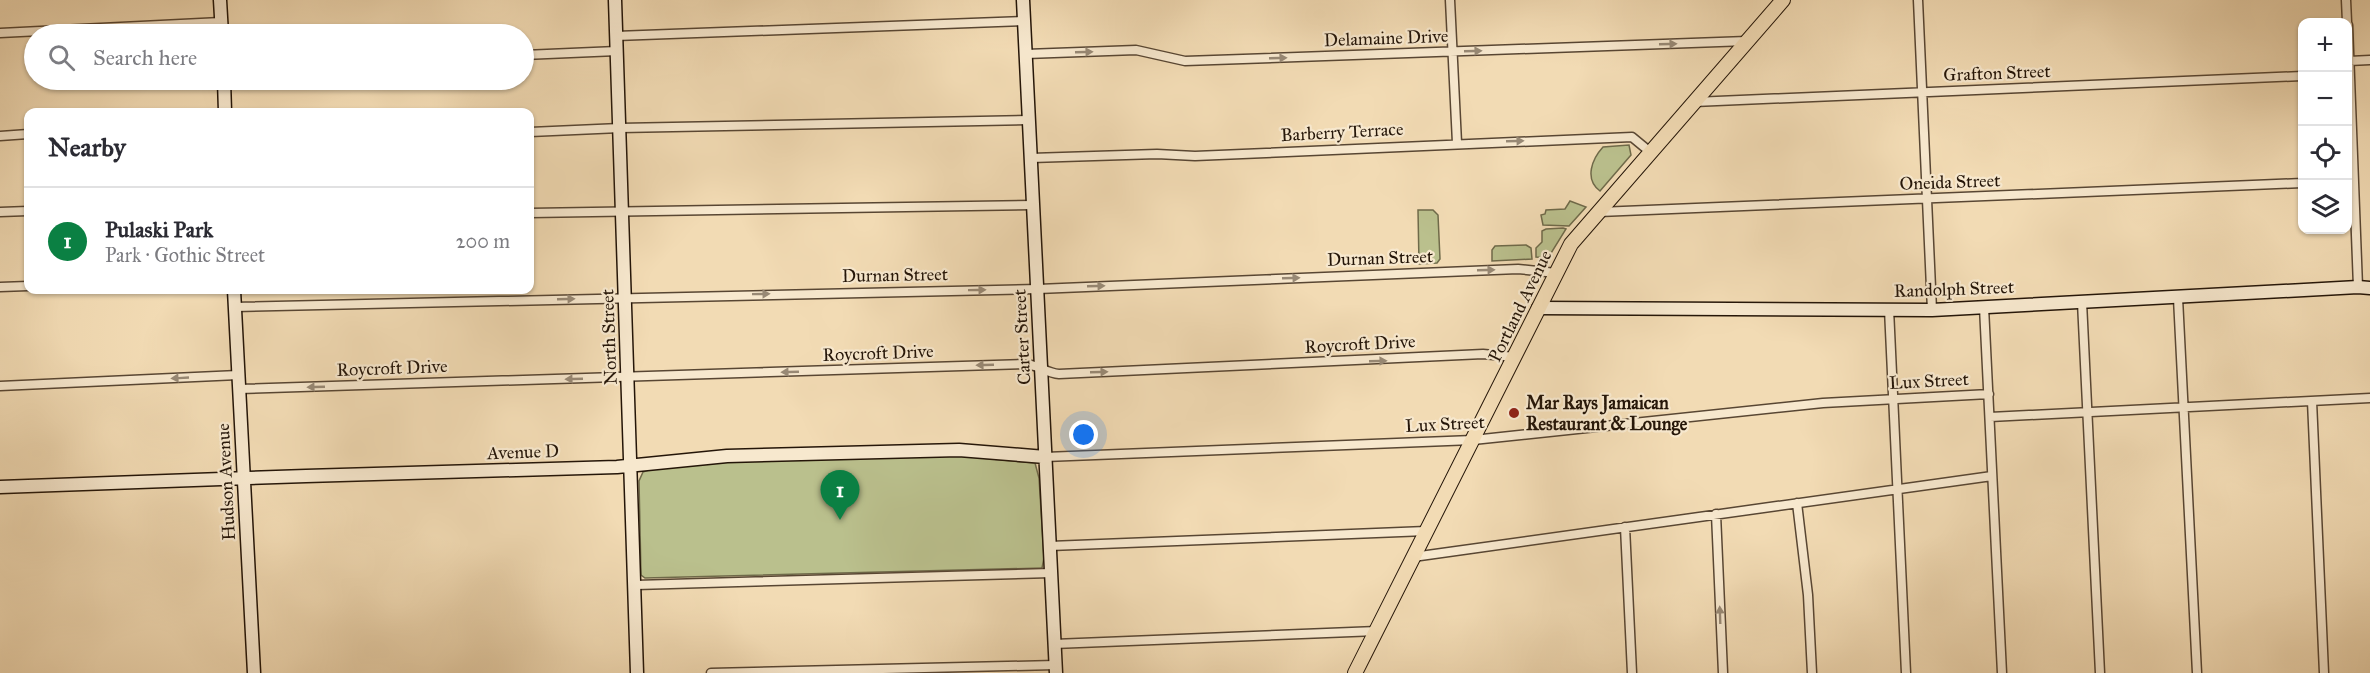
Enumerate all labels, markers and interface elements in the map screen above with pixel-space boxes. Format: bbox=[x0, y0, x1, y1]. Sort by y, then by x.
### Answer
map controls bbox=[2298, 18, 2352, 234]
button: + bbox=[2298, 18, 2352, 72]
search box bbox=[24, 24, 534, 90]
street label: Delamaine Drive bbox=[1323, 25, 1449, 51]
one-way arrow bbox=[1658, 39, 1677, 49]
icon: search bbox=[45, 41, 78, 74]
text: Search here bbox=[93, 44, 197, 71]
one-way arrow bbox=[1075, 47, 1094, 57]
one-way arrow bbox=[1464, 47, 1483, 56]
one-way arrow bbox=[1269, 53, 1288, 62]
street label: Grafton Street bbox=[1943, 60, 2052, 86]
button: − bbox=[2298, 72, 2352, 126]
street label: Barberry Terrace bbox=[1280, 118, 1404, 146]
button: locate bbox=[2298, 126, 2352, 180]
text: Nearby bbox=[48, 131, 126, 163]
one-way arrow bbox=[1506, 137, 1525, 146]
street label: Oneida Street bbox=[1899, 169, 2002, 195]
button: layers bbox=[2298, 180, 2352, 234]
text: Pulaski Park bbox=[105, 216, 213, 243]
text: 1 bbox=[64, 229, 71, 253]
text: 200 m bbox=[456, 229, 510, 253]
text: Park · Gothic Street bbox=[105, 243, 265, 267]
street label: Durnan Street bbox=[1327, 245, 1434, 271]
street label: Portland Avenue bbox=[1484, 247, 1556, 365]
street label: Durnan Street bbox=[842, 263, 949, 287]
one-way arrow bbox=[1477, 266, 1496, 275]
one-way arrow bbox=[1282, 273, 1301, 283]
street label: Randolph Street bbox=[1893, 276, 2015, 302]
one-way arrow bbox=[1087, 281, 1106, 291]
one-way arrow bbox=[967, 285, 986, 295]
street label: North Street bbox=[596, 288, 622, 385]
street label: Carter Street bbox=[1008, 288, 1035, 385]
one-way arrow bbox=[751, 289, 770, 299]
one-way arrow bbox=[556, 294, 575, 303]
street label: Roycroft Drive bbox=[1304, 330, 1416, 358]
street label: Roycroft Drive bbox=[822, 340, 934, 366]
street label: Roycroft Drive bbox=[336, 355, 448, 381]
one-way arrow bbox=[1369, 356, 1388, 365]
one-way arrow bbox=[975, 361, 994, 370]
one-way arrow bbox=[781, 368, 800, 377]
one-way arrow bbox=[1090, 368, 1109, 377]
street label: Lux Street bbox=[1889, 368, 1970, 394]
one-way arrow bbox=[170, 374, 189, 383]
one-way arrow bbox=[565, 375, 584, 384]
one-way arrow bbox=[307, 382, 326, 391]
place label: Mar Rays Jamaican Restaurant & Lounge bbox=[1526, 392, 1688, 436]
marker: Mar Rays Jamaican Restaurant & Lounge bbox=[1507, 406, 1521, 420]
street label: Lux Street bbox=[1405, 411, 1486, 437]
your location bbox=[1069, 420, 1098, 449]
street label: Hudson Avenue bbox=[212, 423, 240, 541]
street label: Avenue D bbox=[486, 440, 559, 464]
pin: 1 bbox=[820, 470, 860, 520]
one-way arrow bbox=[1715, 605, 1725, 624]

